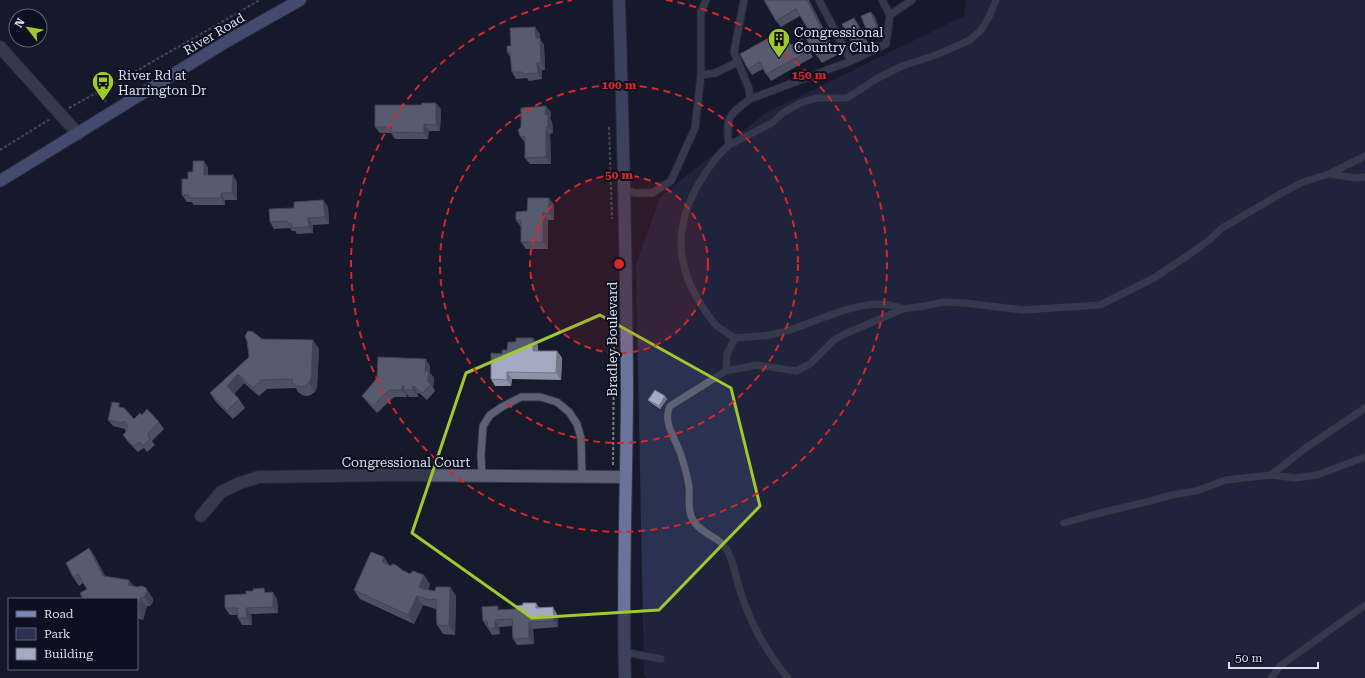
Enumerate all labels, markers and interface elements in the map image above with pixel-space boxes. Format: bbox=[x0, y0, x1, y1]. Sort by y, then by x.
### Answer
north arrow bbox=[8, 8, 48, 48]
street label: River Road bbox=[181, 10, 248, 58]
text: N bbox=[12, 16, 28, 30]
place label: Congressional Country Club bbox=[794, 25, 883, 55]
building icon: Congressional Country Club bbox=[766, 26, 792, 59]
place label: River Rd at Harrington Dr bbox=[118, 68, 207, 98]
text: 150 m bbox=[792, 68, 827, 82]
bus stop icon: River Rd at Harrington Dr bbox=[90, 69, 116, 102]
text: 100 m bbox=[602, 78, 637, 92]
text: 50 m bbox=[605, 168, 633, 182]
centre of rings bbox=[612, 257, 626, 271]
street label: Bradley Boulevard bbox=[605, 281, 620, 396]
street label: Congressional Court bbox=[342, 455, 470, 470]
legend bbox=[8, 598, 138, 670]
text: Road bbox=[44, 607, 74, 621]
text: Park bbox=[44, 627, 71, 641]
scale bar bbox=[1229, 644, 1318, 670]
text: Building bbox=[44, 647, 93, 661]
text: 50 m bbox=[1235, 651, 1262, 665]

